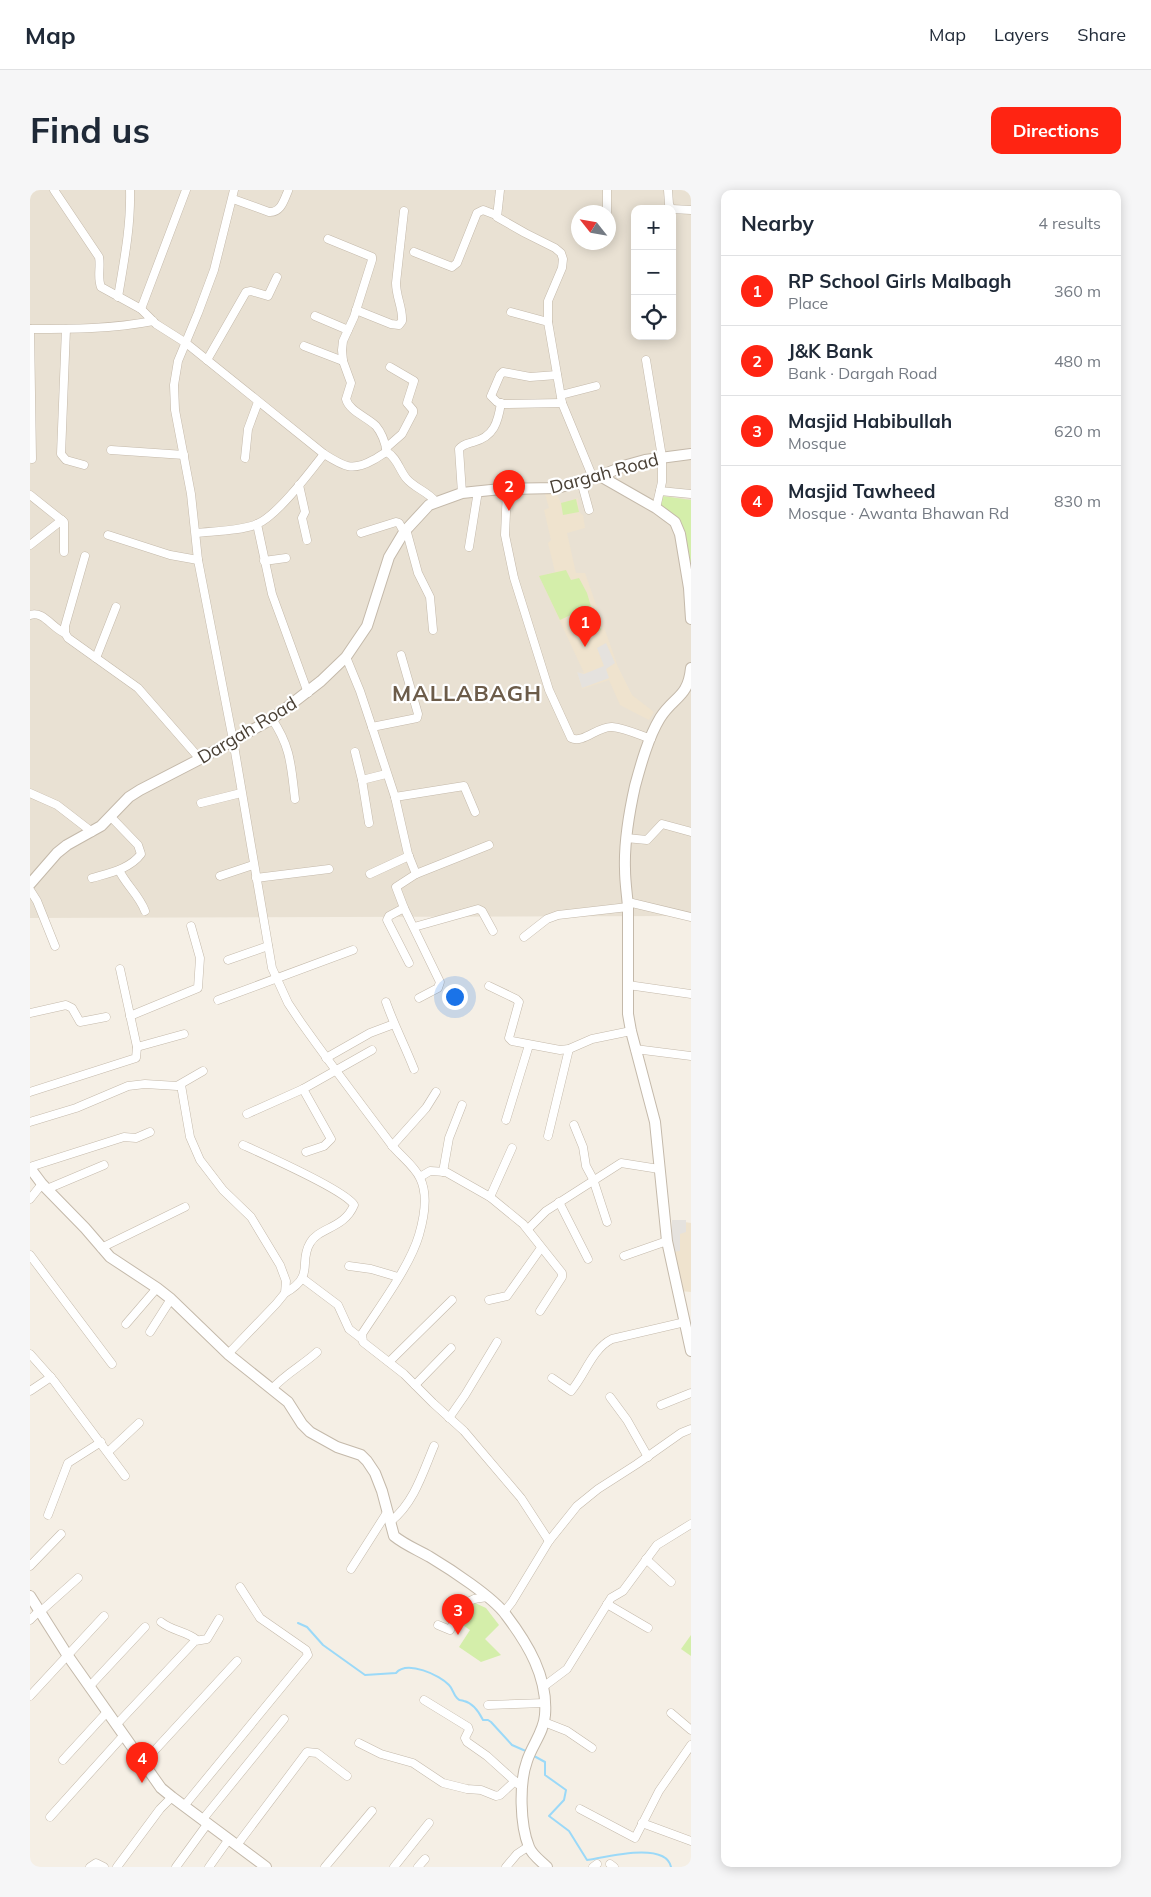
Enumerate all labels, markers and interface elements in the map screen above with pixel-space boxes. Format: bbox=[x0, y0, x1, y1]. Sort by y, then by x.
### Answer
text: Map bbox=[25, 20, 76, 50]
text: Map bbox=[929, 23, 966, 46]
text: Layers bbox=[994, 23, 1049, 46]
text: Share bbox=[1077, 23, 1126, 46]
button: Directions bbox=[991, 107, 1121, 154]
text: Find us bbox=[30, 108, 150, 152]
north arrow bbox=[571, 205, 616, 250]
map controls bbox=[631, 205, 676, 340]
button: + bbox=[631, 205, 676, 250]
text: Nearby bbox=[741, 210, 814, 236]
text: 4 results bbox=[1038, 213, 1101, 233]
button: − bbox=[631, 250, 676, 295]
text: RP School Girls Malbagh bbox=[788, 269, 1011, 293]
text: 1 bbox=[752, 281, 762, 301]
text: 360 m bbox=[1054, 281, 1101, 301]
text: Place bbox=[788, 293, 828, 313]
button: locate bbox=[631, 295, 676, 340]
text: J&K Bank bbox=[788, 339, 873, 363]
text: 2 bbox=[752, 351, 762, 371]
text: 480 m bbox=[1054, 351, 1101, 371]
text: Bank · Dargah Road bbox=[788, 363, 937, 383]
text: Masjid Habibullah bbox=[788, 409, 952, 433]
text: 3 bbox=[752, 421, 762, 441]
text: 620 m bbox=[1054, 421, 1101, 441]
text: Mosque bbox=[788, 433, 846, 453]
street label: Dargah Road bbox=[547, 447, 661, 499]
pin: 2 bbox=[493, 470, 525, 511]
text: Masjid Tawheed bbox=[788, 479, 936, 503]
text: 4 bbox=[752, 491, 762, 511]
text: 830 m bbox=[1054, 491, 1101, 511]
text: Mosque · Awanta Bhawan Rd bbox=[788, 503, 1009, 523]
pin: 1 bbox=[569, 606, 601, 647]
district label: MALLABAGH bbox=[392, 679, 542, 707]
street label: Dargah Road bbox=[193, 691, 301, 769]
your location bbox=[442, 984, 468, 1010]
pin: 3 bbox=[442, 1594, 474, 1635]
pin: 4 bbox=[126, 1742, 158, 1783]

